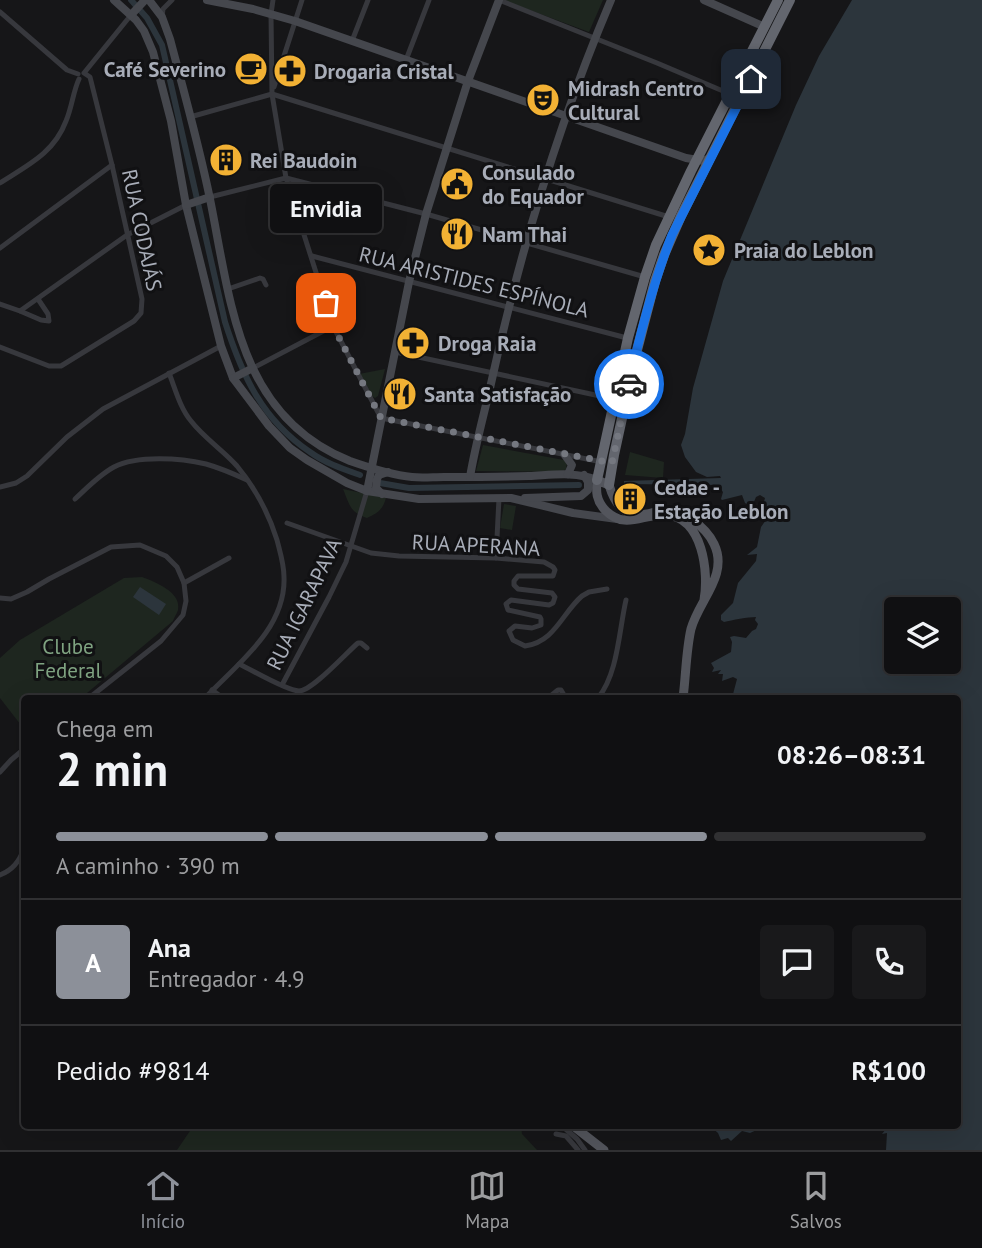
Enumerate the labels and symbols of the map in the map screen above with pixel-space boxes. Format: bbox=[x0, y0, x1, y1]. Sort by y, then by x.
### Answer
pin bbox=[721, 49, 781, 109]
cafe icon: Café Severino bbox=[232, 50, 270, 88]
pharmacy icon: Drogaria Cristal bbox=[271, 52, 309, 90]
place label: Café Severino bbox=[104, 56, 226, 83]
place label: Drogaria Cristal bbox=[314, 58, 455, 85]
place label: Midrash Centro Cultural bbox=[568, 75, 704, 126]
theatre icon: Midrash Centro Cultural bbox=[524, 81, 562, 119]
building icon: Rei Baudoin bbox=[207, 141, 245, 179]
place label: Rei Baudoin bbox=[250, 147, 357, 174]
place label: Consulado do Equador bbox=[482, 159, 584, 210]
public building icon: Consulado do Equador bbox=[438, 165, 476, 203]
street label: RUA CODAJÁS bbox=[116, 167, 168, 293]
callout: Envidia bbox=[270, 184, 382, 233]
restaurant icon: Nam Thai bbox=[438, 215, 476, 253]
place label: Nam Thai bbox=[482, 221, 567, 248]
place icon: Praia do Leblon bbox=[690, 231, 728, 269]
place label: Praia do Leblon bbox=[734, 237, 873, 264]
street label: RUA ARISTIDES ESPÍNOLA bbox=[356, 240, 593, 324]
pin bbox=[296, 273, 356, 333]
pharmacy icon: Droga Raia bbox=[394, 324, 432, 362]
place label: Droga Raia bbox=[438, 330, 536, 357]
courier bbox=[594, 349, 664, 419]
restaurant icon: Santa Satisfação bbox=[381, 375, 419, 413]
place label: Santa Satisfação bbox=[424, 381, 571, 408]
place label: Cedae - Estação Leblon bbox=[654, 474, 789, 525]
building icon: Cedae - Estação Leblon bbox=[611, 480, 649, 518]
street label: RUA APERANA bbox=[411, 528, 542, 562]
street label: RUA IGARAPAVA bbox=[260, 533, 348, 675]
park label: Clube Federal bbox=[34, 633, 102, 684]

